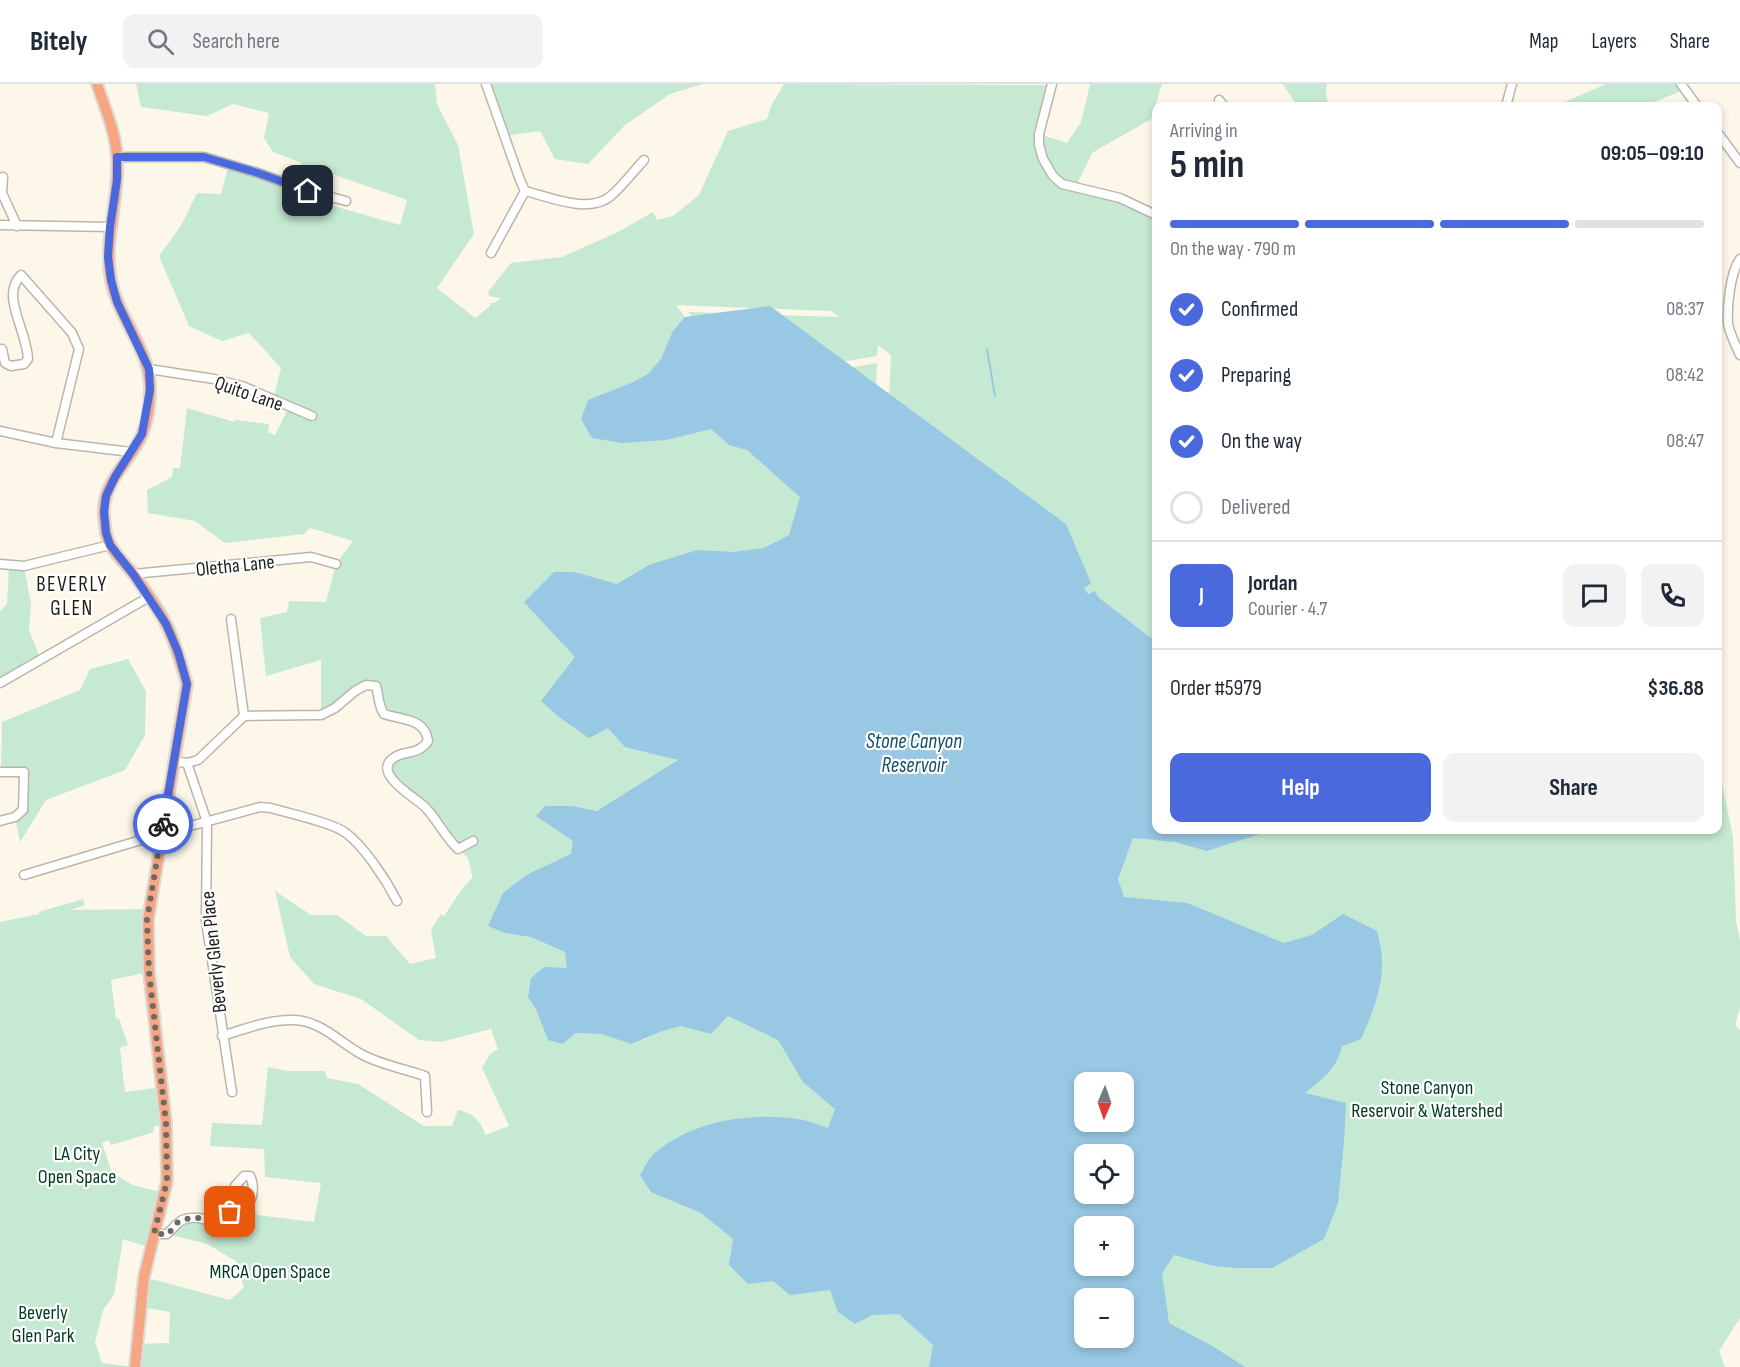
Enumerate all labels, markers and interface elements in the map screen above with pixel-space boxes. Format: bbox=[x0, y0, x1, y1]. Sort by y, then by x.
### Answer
search box bbox=[123, 14, 543, 68]
text: Bitely bbox=[30, 25, 87, 58]
icon: search bbox=[144, 25, 177, 58]
text: Search here bbox=[192, 28, 280, 55]
text: Map bbox=[1529, 29, 1558, 54]
text: Layers bbox=[1591, 29, 1637, 54]
text: Share bbox=[1670, 29, 1710, 54]
text: Arriving in bbox=[1170, 119, 1238, 143]
text: 09:05–09:10 bbox=[1600, 140, 1704, 167]
text: 5 min bbox=[1170, 142, 1244, 189]
pin bbox=[282, 165, 333, 216]
icon: home bbox=[291, 174, 324, 207]
text: On the way · 790 m bbox=[1170, 237, 1296, 261]
icon: check bbox=[1170, 293, 1203, 326]
text: Confirmed bbox=[1221, 296, 1298, 323]
text: 08:37 bbox=[1666, 297, 1704, 321]
icon: check bbox=[1170, 359, 1203, 392]
text: Preparing bbox=[1221, 362, 1291, 389]
text: 08:42 bbox=[1666, 363, 1704, 387]
street label: Quito Lane bbox=[211, 371, 286, 417]
icon: check bbox=[1170, 425, 1203, 458]
text: On the way bbox=[1221, 428, 1302, 455]
text: 08:47 bbox=[1666, 429, 1704, 453]
text: Delivered bbox=[1221, 494, 1290, 521]
street label: Oletha Lane bbox=[195, 550, 276, 582]
button: chat bbox=[1563, 564, 1626, 627]
button: phone bbox=[1641, 564, 1704, 627]
text: Jordan bbox=[1248, 570, 1297, 597]
district label: BEVERLY GLEN bbox=[36, 572, 108, 621]
text: J bbox=[1199, 582, 1204, 609]
text: Courier · 4.7 bbox=[1248, 597, 1327, 621]
text: Order #5979 bbox=[1170, 675, 1262, 702]
text: $36.88 bbox=[1647, 675, 1704, 702]
water label: Stone Canyon Reservoir bbox=[866, 729, 962, 778]
button: Help bbox=[1170, 753, 1431, 822]
button: Share bbox=[1443, 753, 1704, 822]
courier bbox=[133, 794, 193, 854]
icon: bike bbox=[147, 808, 180, 841]
street label: Beverly Glen Place bbox=[196, 890, 232, 1014]
north arrow bbox=[1074, 1072, 1134, 1132]
map controls bbox=[1074, 1072, 1134, 1348]
park label: Stone Canyon Reservoir & Watershed bbox=[1351, 1076, 1503, 1123]
park label: LA City Open Space bbox=[38, 1142, 116, 1189]
button: locate bbox=[1074, 1144, 1134, 1204]
pin bbox=[204, 1186, 255, 1237]
icon: bag bbox=[213, 1195, 246, 1228]
button: + bbox=[1074, 1216, 1134, 1276]
park label: MRCA Open Space bbox=[210, 1260, 330, 1284]
button: − bbox=[1074, 1288, 1134, 1348]
park label: Beverly Glen Park bbox=[12, 1301, 75, 1348]

